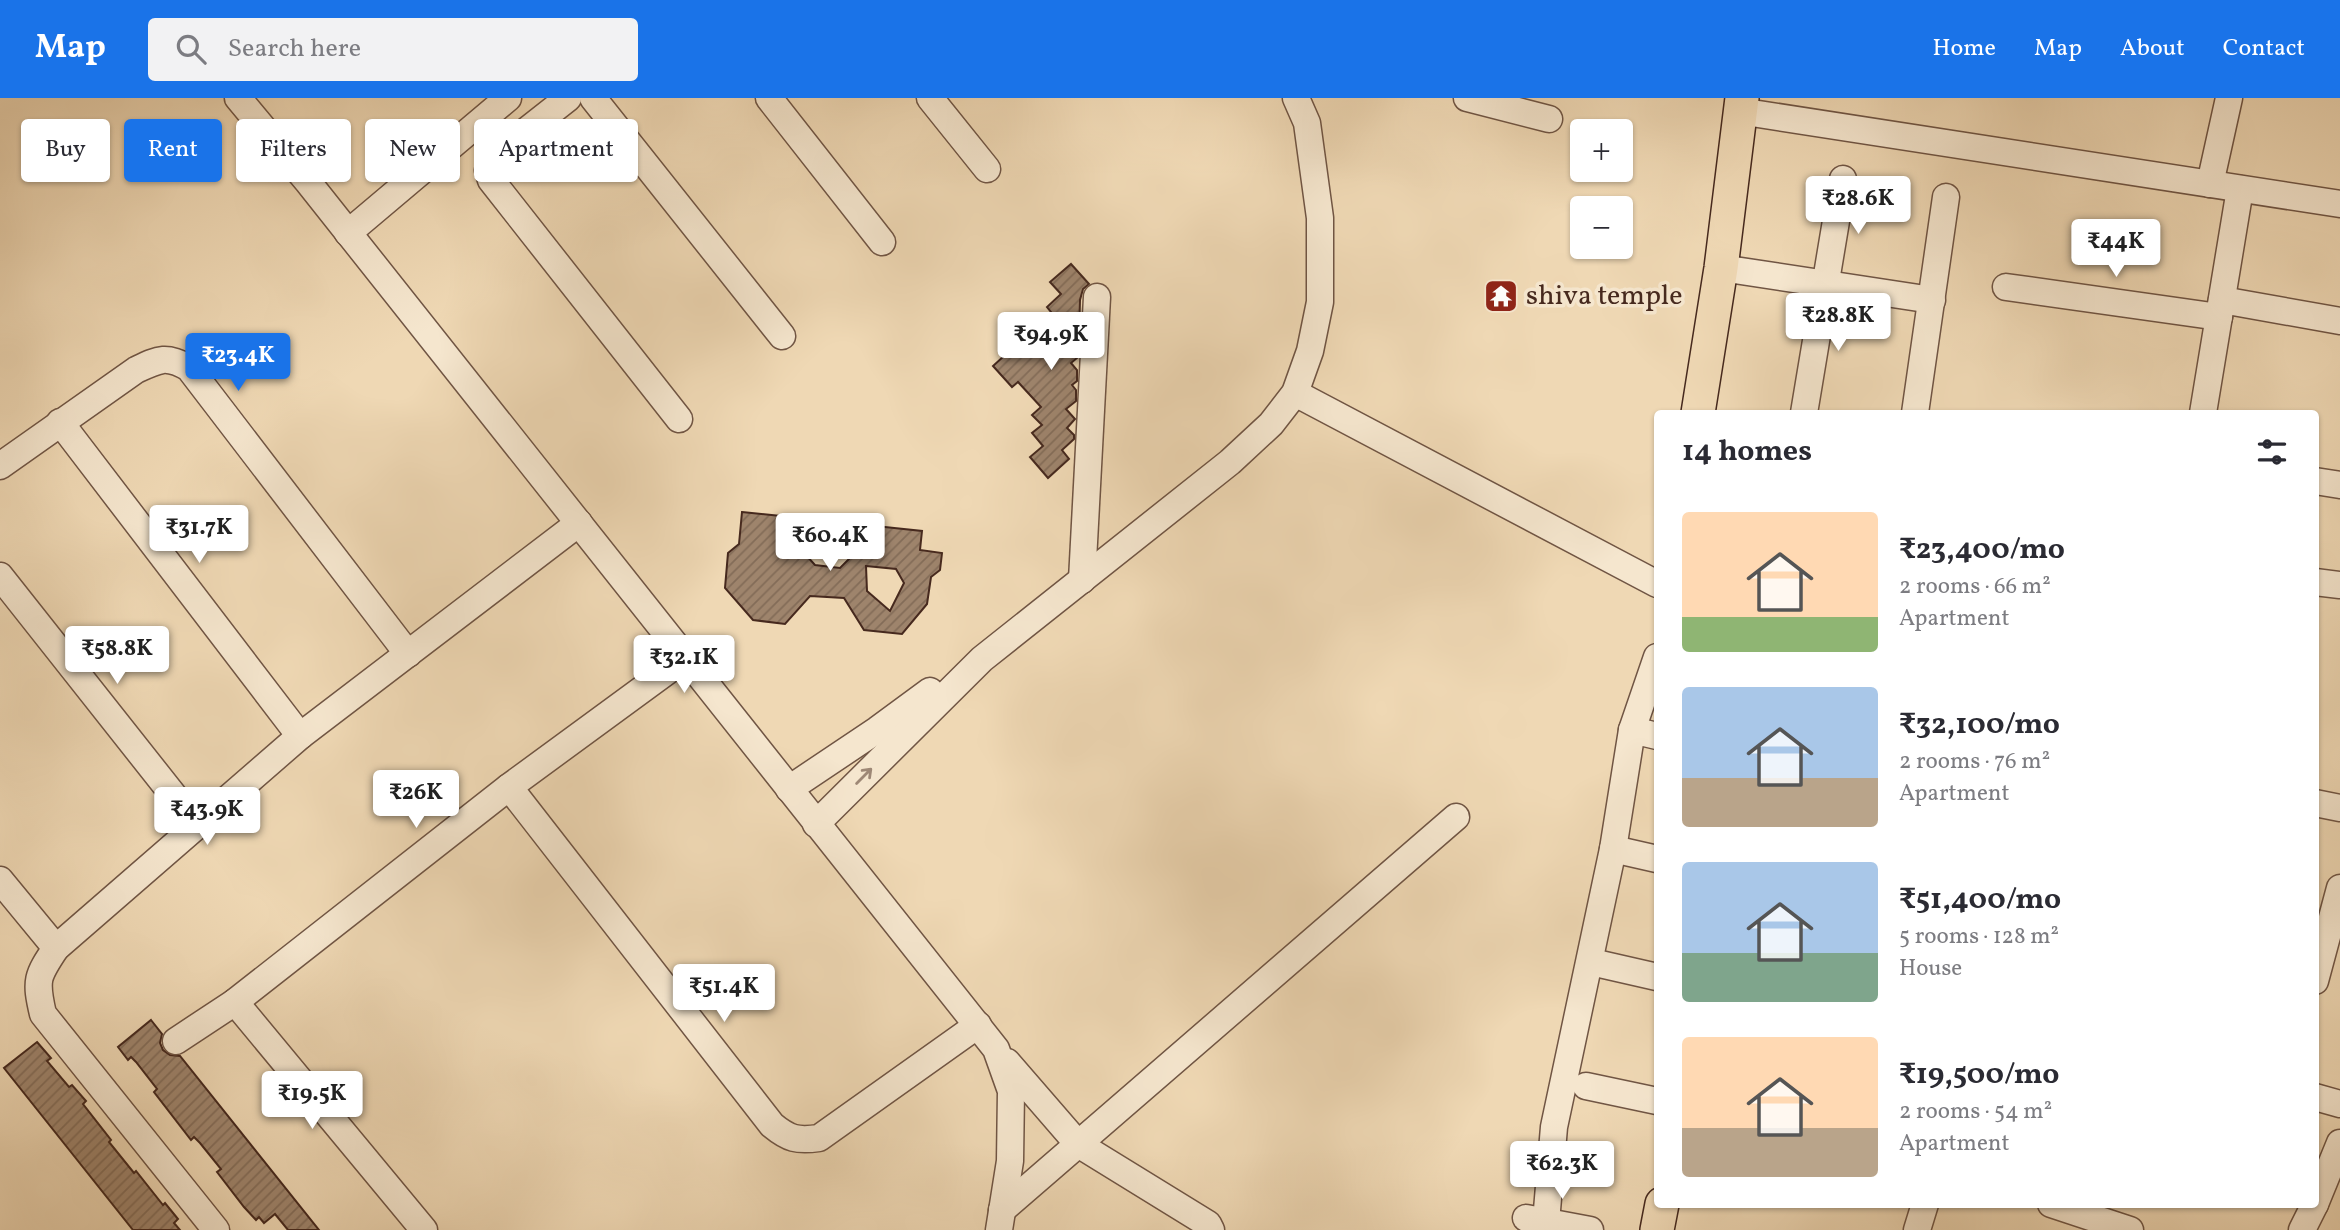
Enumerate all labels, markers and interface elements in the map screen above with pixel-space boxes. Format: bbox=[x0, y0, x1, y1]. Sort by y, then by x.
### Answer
search box bbox=[148, 18, 638, 81]
text: Map bbox=[35, 26, 106, 72]
icon: search bbox=[172, 30, 210, 68]
text: Search here bbox=[228, 31, 361, 67]
text: Home bbox=[1932, 32, 1996, 66]
text: Map bbox=[2034, 32, 2082, 66]
text: About bbox=[2120, 32, 2185, 66]
text: Contact bbox=[2223, 32, 2305, 66]
chip: Buy bbox=[21, 119, 110, 182]
chip: Rent bbox=[124, 119, 222, 182]
chip: Filters bbox=[236, 119, 351, 182]
chip: New bbox=[365, 119, 460, 182]
chip: Apartment bbox=[474, 119, 638, 182]
map controls bbox=[1570, 119, 1633, 259]
button: + bbox=[1570, 119, 1633, 182]
pin: ₹28.6K bbox=[1801, 176, 1915, 236]
text: ₹28.6K bbox=[1822, 183, 1894, 215]
button: − bbox=[1570, 196, 1633, 259]
pin: ₹44K bbox=[2075, 220, 2157, 279]
text: ₹44K bbox=[2087, 226, 2145, 258]
temple icon: shiva temple bbox=[1482, 277, 1520, 315]
place label: shiva temple bbox=[1526, 277, 1682, 316]
pin: ₹28.8K bbox=[1781, 294, 1895, 353]
text: ₹28.8K bbox=[1802, 300, 1874, 332]
pin: ₹94.9K bbox=[994, 313, 1108, 372]
text: ₹94.9K bbox=[1014, 319, 1088, 351]
pin: ₹23.4K bbox=[181, 334, 295, 393]
text: ₹23.4K bbox=[201, 340, 275, 372]
text: 14 homes bbox=[1682, 431, 1812, 473]
icon: filters bbox=[2253, 433, 2291, 471]
pin: ₹31.7K bbox=[142, 505, 256, 565]
text: ₹31.7K bbox=[165, 512, 233, 544]
pin: ₹60.4K bbox=[773, 514, 887, 573]
text: ₹60.4K bbox=[792, 520, 868, 552]
text: ₹23,400/mo bbox=[1899, 529, 2065, 571]
icon: home bbox=[1738, 540, 1822, 624]
text: 2 rooms · 66 m² bbox=[1899, 571, 2051, 603]
text: Apartment bbox=[1899, 603, 2010, 635]
pin: ₹58.8K bbox=[60, 626, 174, 686]
text: ₹58.8K bbox=[81, 633, 153, 665]
pin: ₹32.1K bbox=[627, 636, 741, 695]
text: ₹32.1K bbox=[650, 642, 718, 674]
text: ₹32,100/mo bbox=[1899, 704, 2060, 746]
icon: home bbox=[1738, 715, 1822, 799]
text: 2 rooms · 76 m² bbox=[1899, 746, 2050, 778]
one-way arrow bbox=[855, 767, 872, 784]
pin: ₹26K bbox=[375, 770, 457, 830]
text: ₹26K bbox=[389, 777, 443, 809]
text: Apartment bbox=[1899, 778, 2010, 810]
pin: ₹43.9K bbox=[150, 788, 264, 847]
text: ₹43.9K bbox=[170, 794, 244, 826]
text: ₹51,400/mo bbox=[1899, 879, 2061, 921]
icon: home bbox=[1738, 890, 1822, 974]
text: 5 rooms · 128 m² bbox=[1899, 921, 2059, 953]
text: House bbox=[1899, 953, 1962, 985]
pin: ₹51.4K bbox=[667, 964, 781, 1024]
text: ₹51.4K bbox=[689, 971, 759, 1003]
text: ₹19,500/mo bbox=[1899, 1054, 2059, 1096]
icon: home bbox=[1738, 1065, 1822, 1149]
pin: ₹19.5K bbox=[255, 1072, 369, 1131]
text: ₹19.5K bbox=[278, 1078, 346, 1110]
text: 2 rooms · 54 m² bbox=[1899, 1096, 2052, 1128]
text: Apartment bbox=[1899, 1128, 2010, 1160]
pin: ₹62.3K bbox=[1505, 1142, 1619, 1201]
text: ₹62.3K bbox=[1526, 1148, 1598, 1180]

